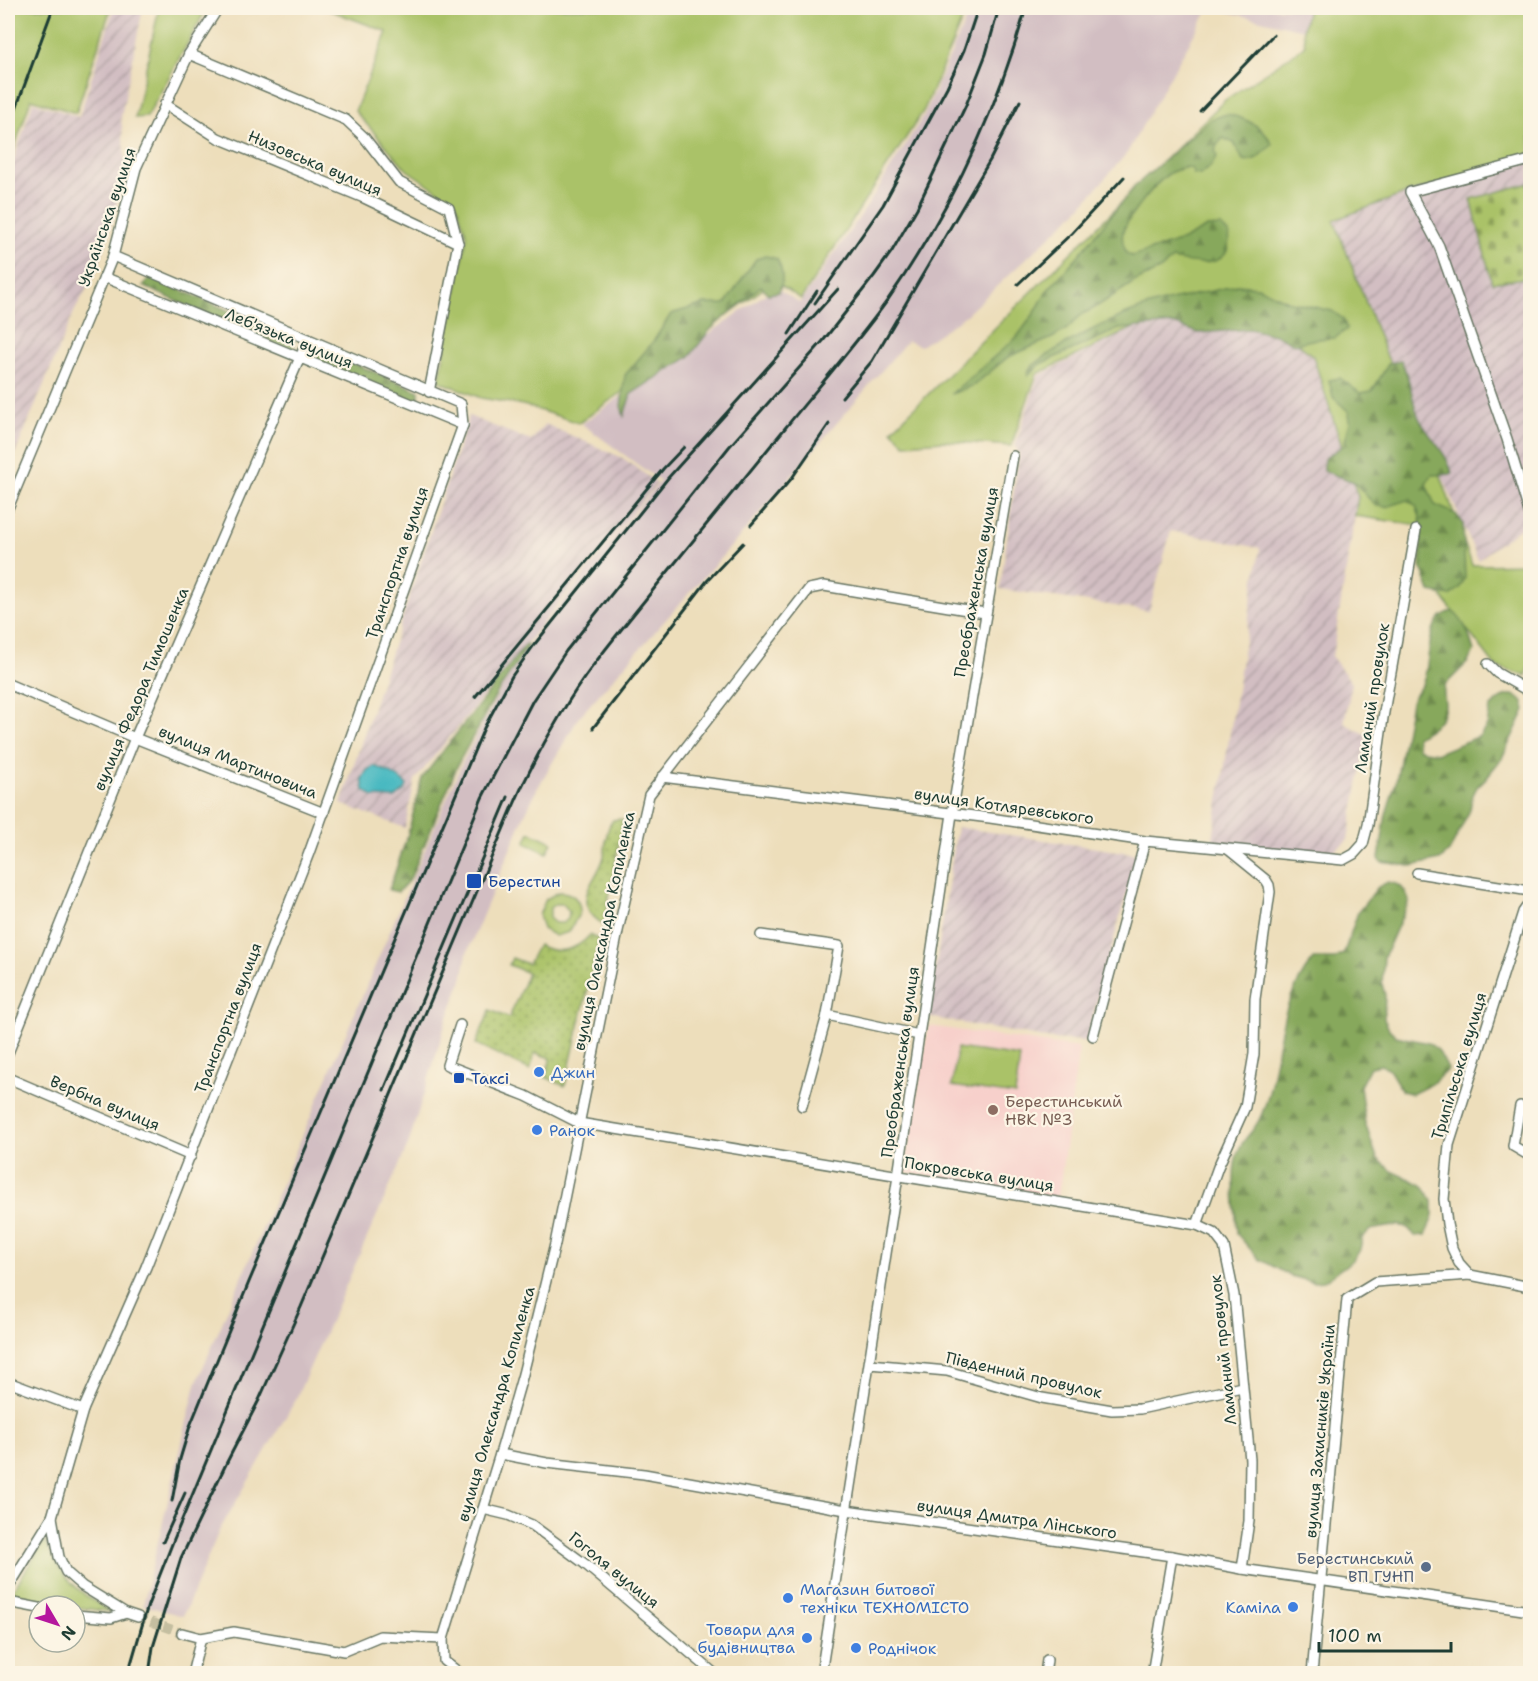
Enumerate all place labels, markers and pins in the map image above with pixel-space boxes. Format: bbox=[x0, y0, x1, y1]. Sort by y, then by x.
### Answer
place label: Берестин bbox=[488, 871, 561, 892]
marker: Берестин bbox=[465, 872, 483, 890]
place label: Джин bbox=[551, 1062, 595, 1083]
marker: Джин bbox=[532, 1065, 546, 1079]
place label: Таксі bbox=[471, 1068, 509, 1089]
marker: Таксі bbox=[452, 1071, 466, 1085]
place label: Берестинський НВК №3 bbox=[1005, 1091, 1123, 1130]
marker: Берестинський НВК №3 bbox=[986, 1103, 1000, 1117]
place label: Ранок bbox=[549, 1120, 595, 1141]
marker: Ранок bbox=[530, 1123, 544, 1137]
place label: Берестинський ВП ГУНП bbox=[1296, 1548, 1414, 1587]
marker: Берестинський ВП ГУНП bbox=[1419, 1560, 1433, 1574]
place label: Магазин битової техніки ТЕХНОМІСТО bbox=[800, 1579, 969, 1618]
marker: Магазин битової техніки ТЕХНОМІСТО bbox=[781, 1591, 795, 1605]
place label: Каміла bbox=[1225, 1597, 1281, 1618]
marker: Каміла bbox=[1286, 1600, 1300, 1614]
place label: Товари для будівництва bbox=[698, 1619, 795, 1658]
marker: Товари для будівництва bbox=[800, 1631, 814, 1645]
place label: Роднічок bbox=[868, 1638, 937, 1659]
marker: Роднічок bbox=[849, 1641, 863, 1655]

